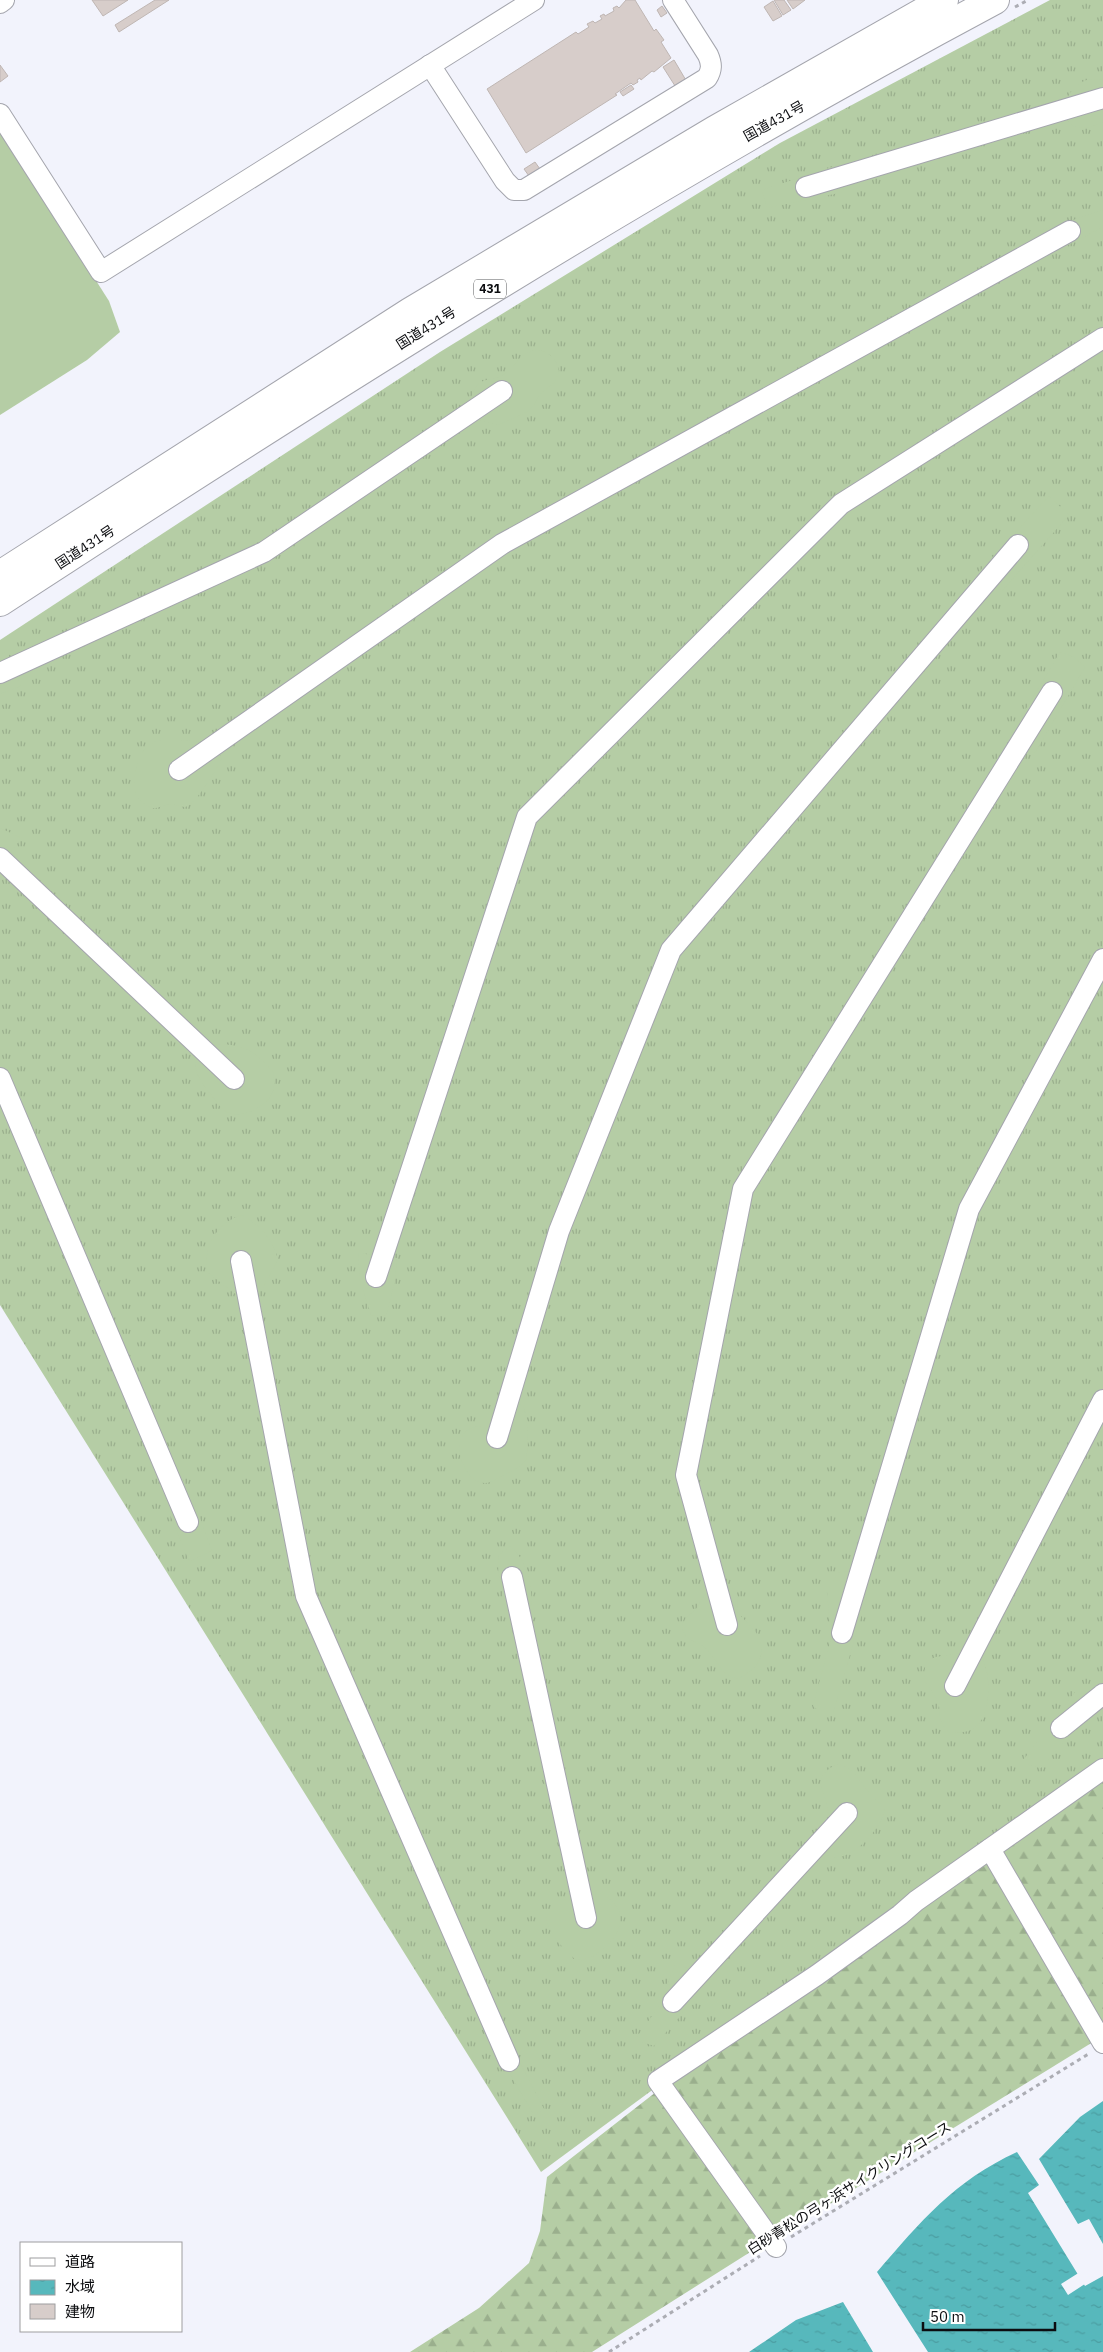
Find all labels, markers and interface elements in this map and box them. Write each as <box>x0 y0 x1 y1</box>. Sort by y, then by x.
street label: 国道431号 <box>740 97 808 145</box>
road number: 431 <box>474 280 506 298</box>
street label: 国道431号 <box>393 303 459 353</box>
street label: 国道431号 <box>52 521 118 573</box>
street label: 白砂青松の弓ヶ浜サイクリングコース <box>744 2118 954 2258</box>
legend <box>20 2242 182 2332</box>
text: 道路 <box>65 2252 95 2271</box>
text: 水域 <box>65 2277 95 2296</box>
scale bar <box>923 2300 1056 2332</box>
text: 建物 <box>65 2302 95 2321</box>
text: 50 m <box>930 2307 965 2326</box>

